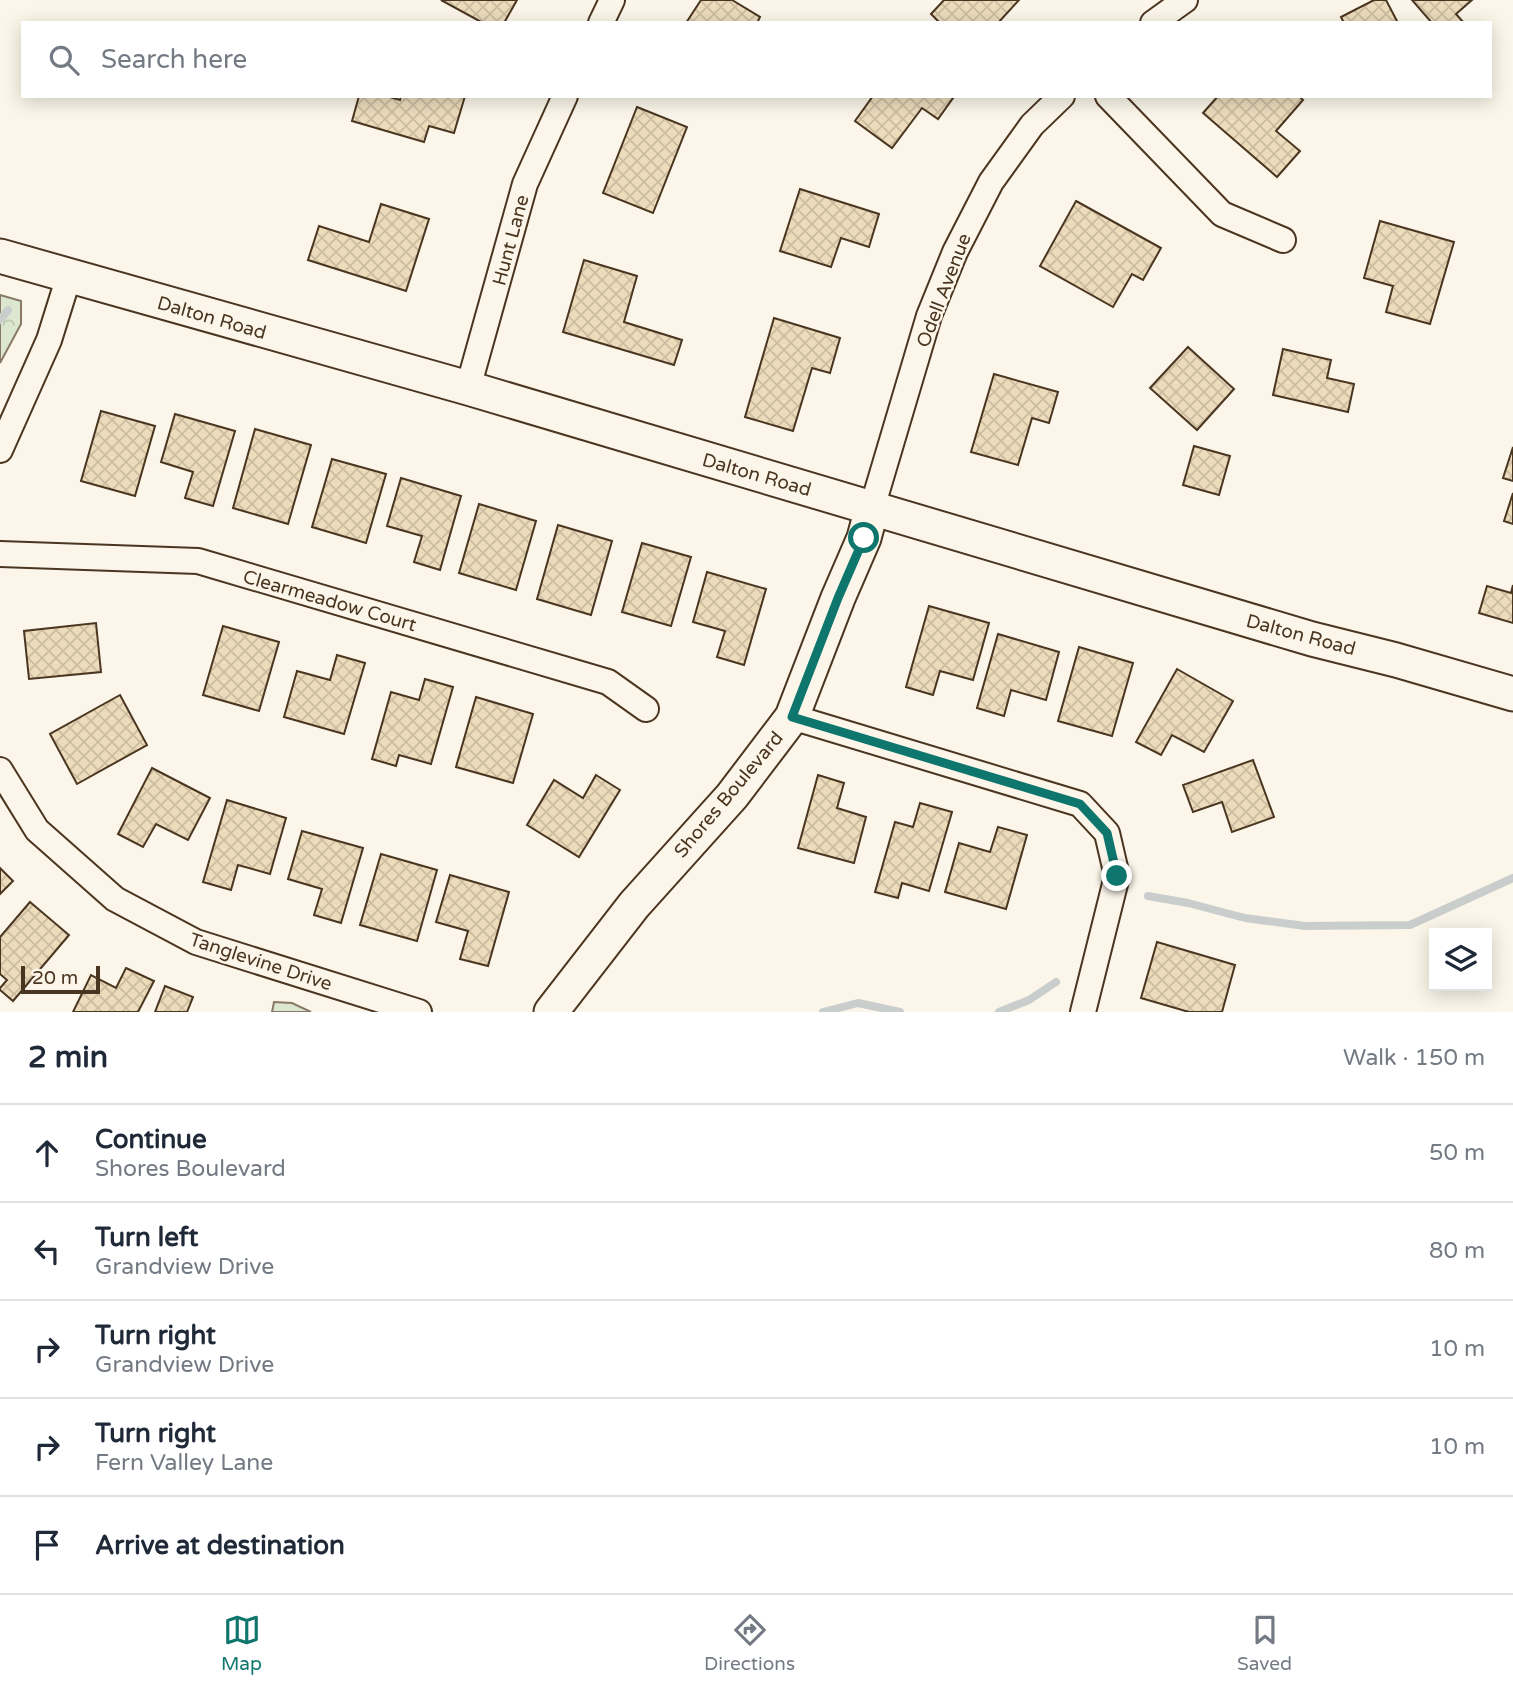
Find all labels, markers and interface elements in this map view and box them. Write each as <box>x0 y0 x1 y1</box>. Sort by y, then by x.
search box <box>21 21 1492 98</box>
icon: search <box>45 41 83 79</box>
text: Search here <box>101 44 247 75</box>
street label: Hunt Lane <box>488 192 534 288</box>
street label: Odell Avenue <box>912 230 976 350</box>
street label: Dalton Road <box>155 292 269 344</box>
street label: Dalton Road <box>700 449 814 501</box>
route start <box>848 522 879 553</box>
street label: Clearmeadow Court <box>240 566 419 636</box>
street label: Dalton Road <box>1244 610 1358 660</box>
street label: Shores Boulevard <box>670 727 788 862</box>
route end <box>1101 860 1132 891</box>
map controls <box>1429 928 1492 991</box>
button: layers <box>1429 928 1492 991</box>
street label: Tanglevine Drive <box>187 929 335 995</box>
scale bar <box>21 963 100 995</box>
text: 20 m <box>32 967 78 989</box>
text: 2 min <box>28 1039 108 1076</box>
text: Walk · 150 m <box>1343 1044 1485 1072</box>
text: Continue <box>95 1124 207 1155</box>
icon: ahead <box>28 1134 66 1172</box>
text: 50 m <box>1429 1139 1485 1167</box>
text: Shores Boulevard <box>95 1155 286 1183</box>
text: Turn left <box>95 1222 198 1253</box>
icon: left <box>28 1232 66 1270</box>
text: 80 m <box>1429 1237 1485 1265</box>
text: Grandview Drive <box>95 1253 274 1281</box>
text: Turn right <box>95 1320 216 1351</box>
icon: right <box>28 1330 66 1368</box>
text: 10 m <box>1429 1335 1485 1363</box>
text: Grandview Drive <box>95 1351 274 1379</box>
text: Turn right <box>95 1418 216 1449</box>
icon: right <box>28 1428 66 1466</box>
text: 10 m <box>1429 1433 1485 1461</box>
text: Fern Valley Lane <box>95 1449 273 1477</box>
icon: arrive <box>28 1526 66 1564</box>
text: Arrive at destination <box>95 1530 345 1561</box>
tab: Map <box>221 1611 262 1675</box>
tab: Directions <box>704 1611 795 1675</box>
tab: Saved <box>1237 1611 1292 1675</box>

